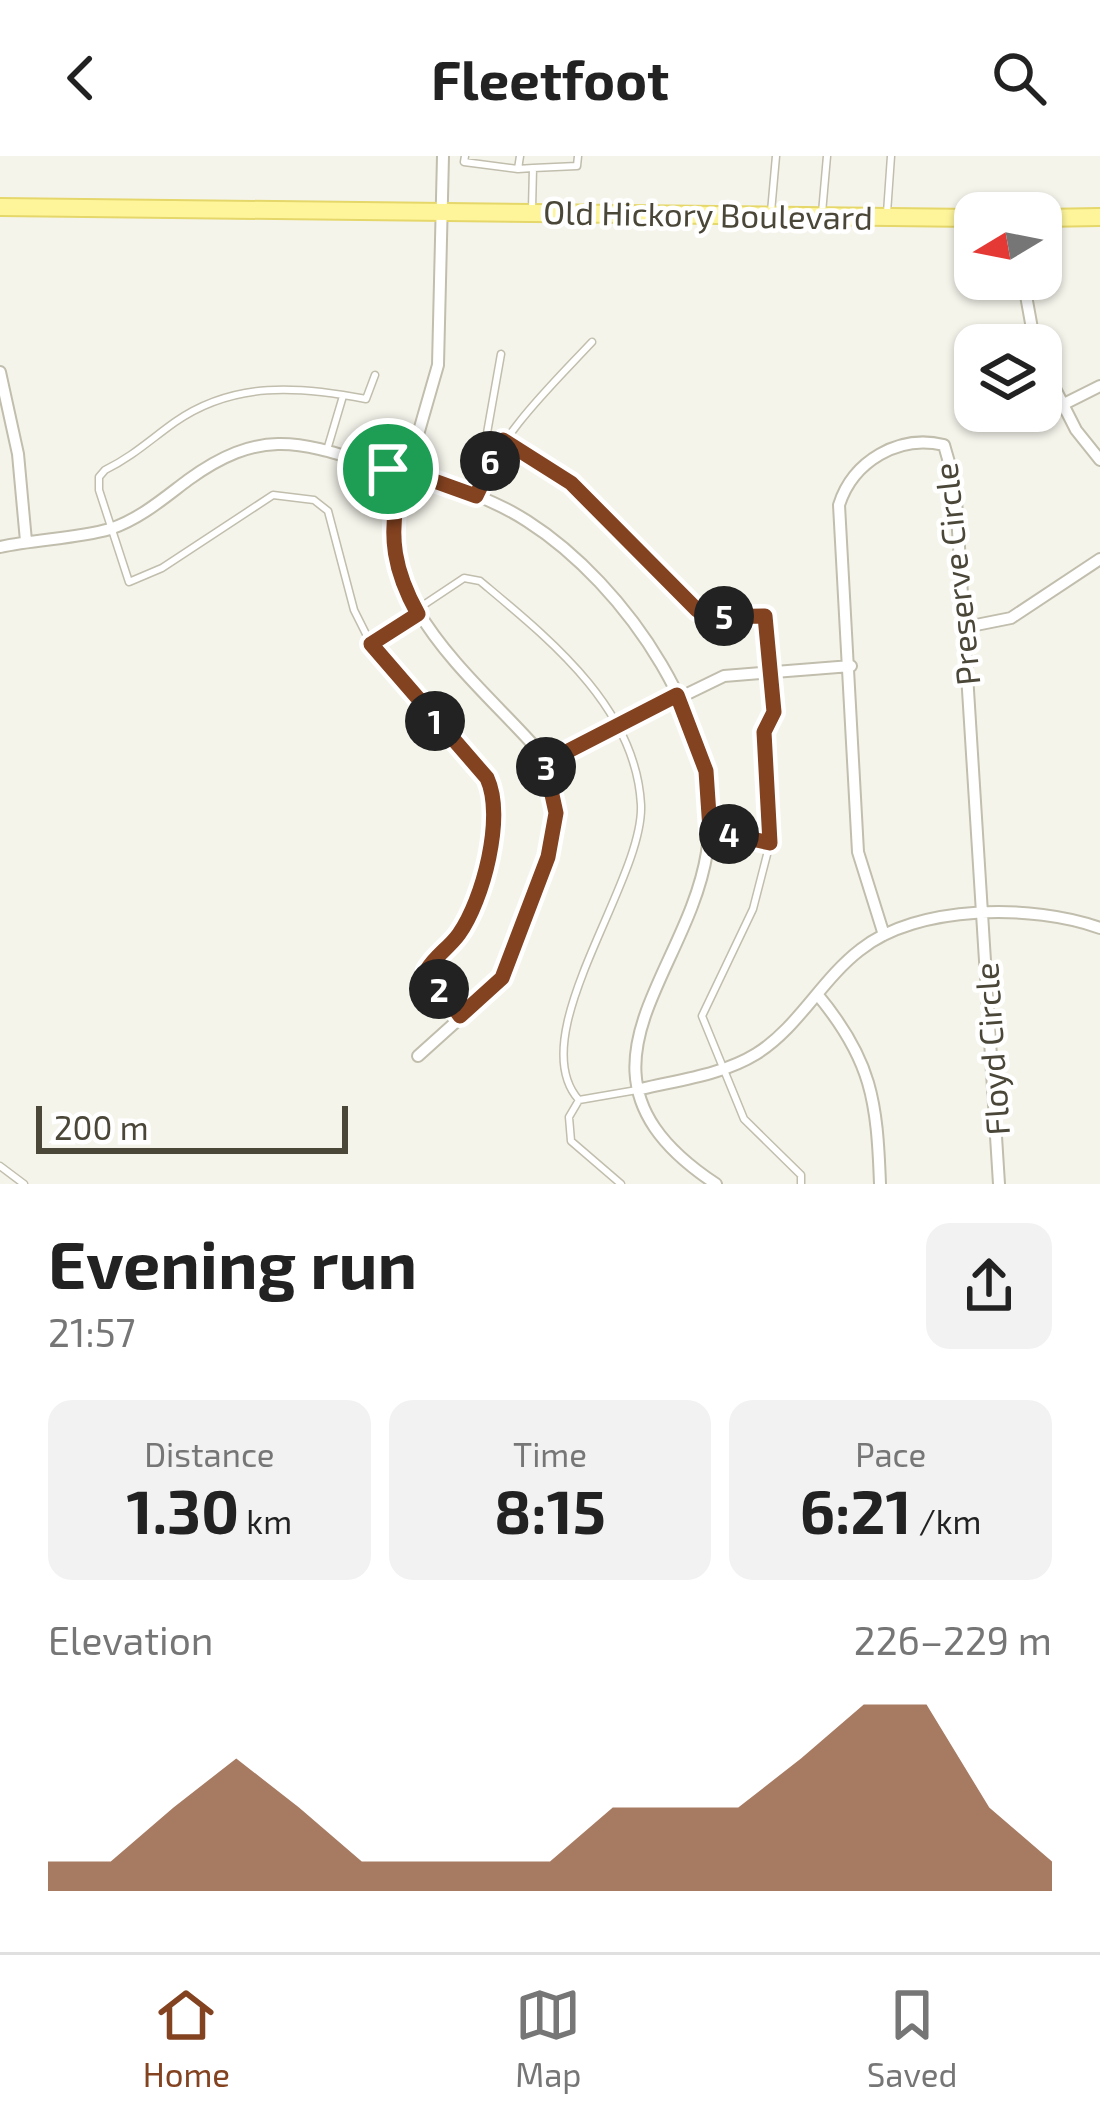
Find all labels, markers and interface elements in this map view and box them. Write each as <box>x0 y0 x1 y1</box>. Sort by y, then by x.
icon: back <box>48 45 114 111</box>
icon: search <box>986 45 1052 111</box>
text: Fleetfoot <box>431 46 669 111</box>
street label: Old Hickory Boulevard <box>543 191 873 237</box>
north arrow <box>954 192 1062 300</box>
map controls <box>954 192 1062 432</box>
button: layers <box>954 324 1062 432</box>
pin <box>337 418 439 520</box>
pin: 6 <box>460 431 520 491</box>
icon: arrive <box>355 436 421 502</box>
text: 6 <box>480 441 500 481</box>
street label: Preserve Circle <box>924 461 988 687</box>
pin: 5 <box>694 586 754 646</box>
text: 5 <box>715 596 733 636</box>
pin: 1 <box>405 691 465 751</box>
text: 1 <box>428 701 442 741</box>
pin: 3 <box>516 737 576 797</box>
text: 3 <box>537 747 555 787</box>
pin: 4 <box>699 804 759 864</box>
text: 4 <box>718 814 740 854</box>
pin: 2 <box>409 959 469 1019</box>
street label: Floyd Circle <box>965 961 1017 1137</box>
text: 2 <box>429 969 449 1009</box>
scale bar <box>36 1100 348 1153</box>
text: 200 m <box>54 1107 149 1147</box>
text: Evening run <box>48 1223 417 1302</box>
button: share <box>926 1223 1052 1349</box>
text: 21:57 <box>48 1308 136 1355</box>
text: Distance <box>144 1434 274 1474</box>
text: Time <box>513 1434 587 1474</box>
text: Pace <box>855 1434 926 1474</box>
text: 1.30 <box>127 1474 239 1546</box>
text: 8:15 <box>494 1474 606 1546</box>
text: 6:21 <box>800 1474 911 1546</box>
text: km <box>239 1501 292 1541</box>
text: /km <box>911 1501 982 1541</box>
text: Elevation <box>48 1616 213 1663</box>
text: 226–229 m <box>854 1616 1052 1663</box>
tab: Home <box>143 1982 230 2094</box>
tab: Map <box>515 1982 582 2094</box>
tab: Saved <box>867 1982 957 2094</box>

